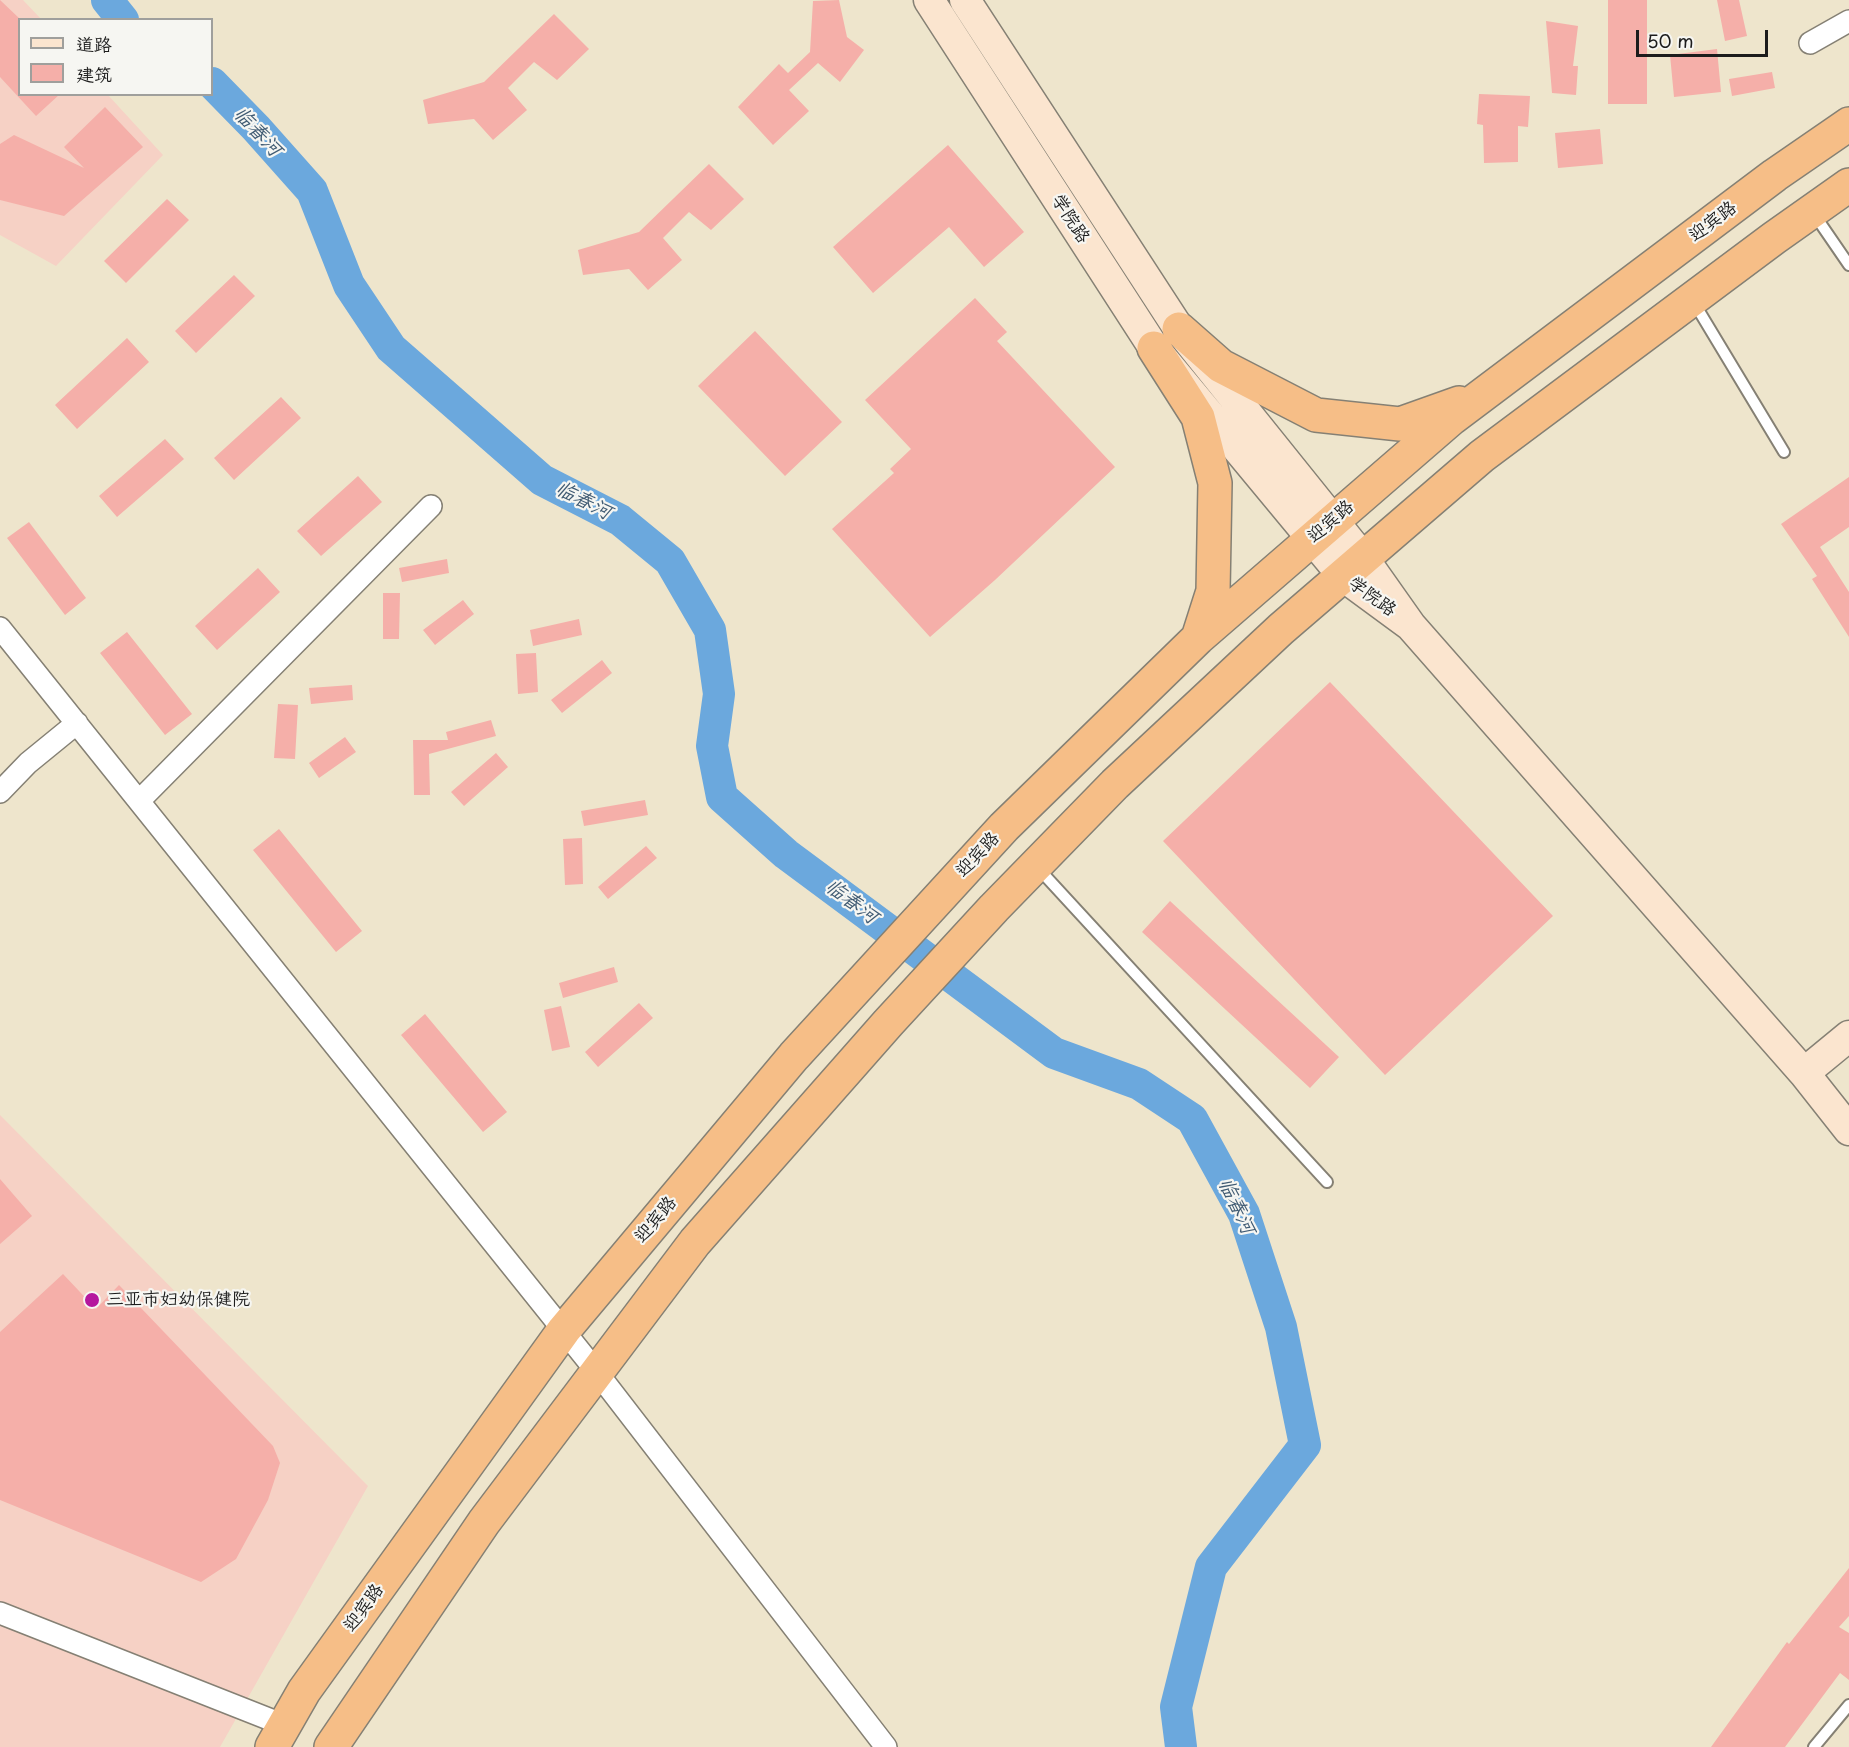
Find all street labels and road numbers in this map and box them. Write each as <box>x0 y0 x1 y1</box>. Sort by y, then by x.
street label: 学院路 <box>1046 190 1094 248</box>
street label: 迎宾路 <box>1685 197 1741 247</box>
street label: 迎宾路 <box>1304 496 1358 548</box>
street label: 学院路 <box>1344 572 1400 622</box>
street label: 迎宾路 <box>952 828 1004 882</box>
street label: 迎宾路 <box>630 1192 682 1248</box>
street label: 迎宾路 <box>339 1580 389 1636</box>

